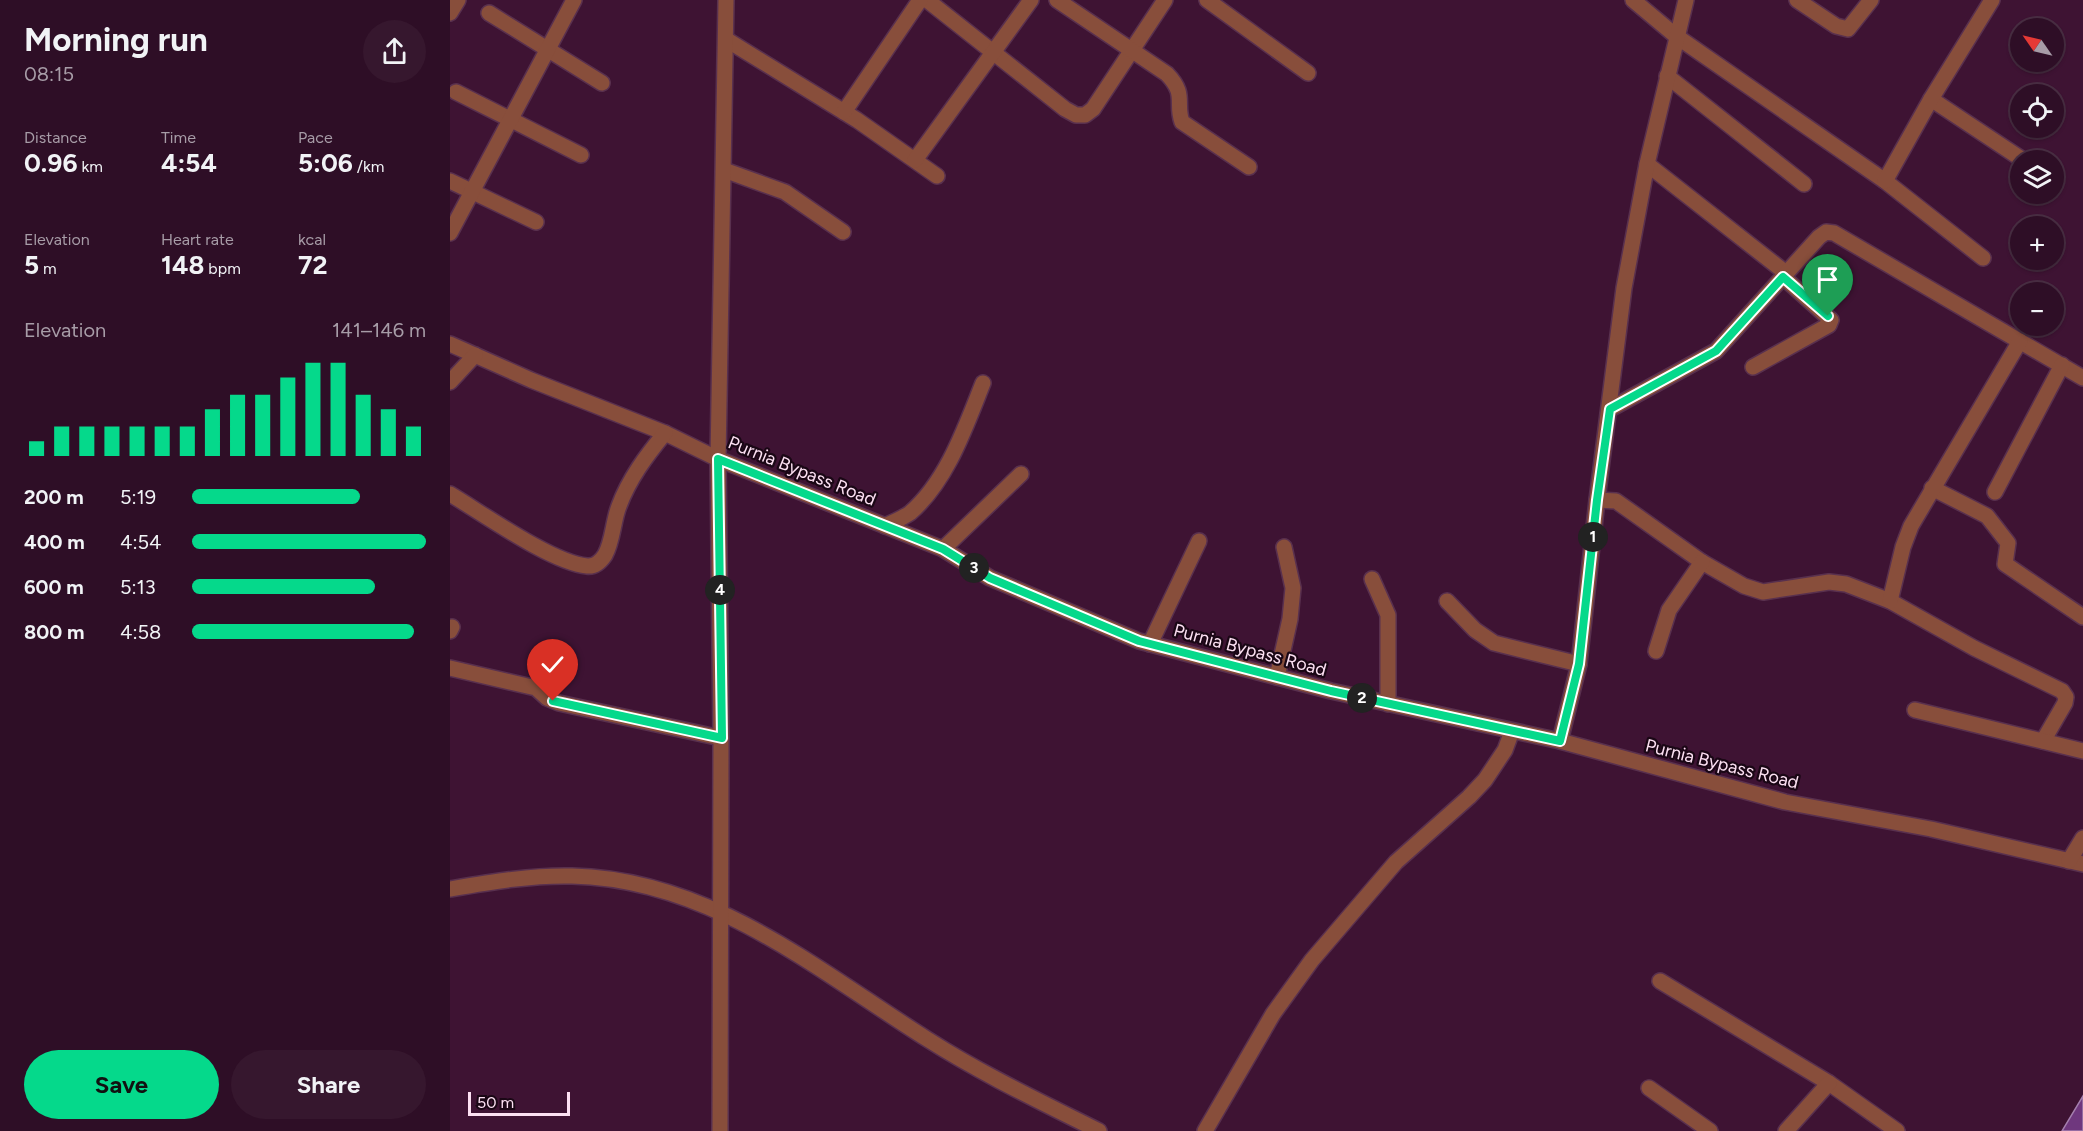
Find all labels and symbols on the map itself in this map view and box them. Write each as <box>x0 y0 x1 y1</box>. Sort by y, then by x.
north arrow <box>2010 18 2064 72</box>
pin <box>1802 254 1853 316</box>
street label: Purnia Bypass Road <box>725 431 879 511</box>
pin: 1 <box>1578 522 1608 552</box>
pin: 3 <box>959 553 989 583</box>
pin: 4 <box>705 575 735 605</box>
street label: Purnia Bypass Road <box>1171 619 1329 681</box>
pin <box>527 639 578 701</box>
pin: 2 <box>1347 683 1377 713</box>
street label: Purnia Bypass Road <box>1643 734 1801 794</box>
scale bar <box>468 1089 570 1116</box>

